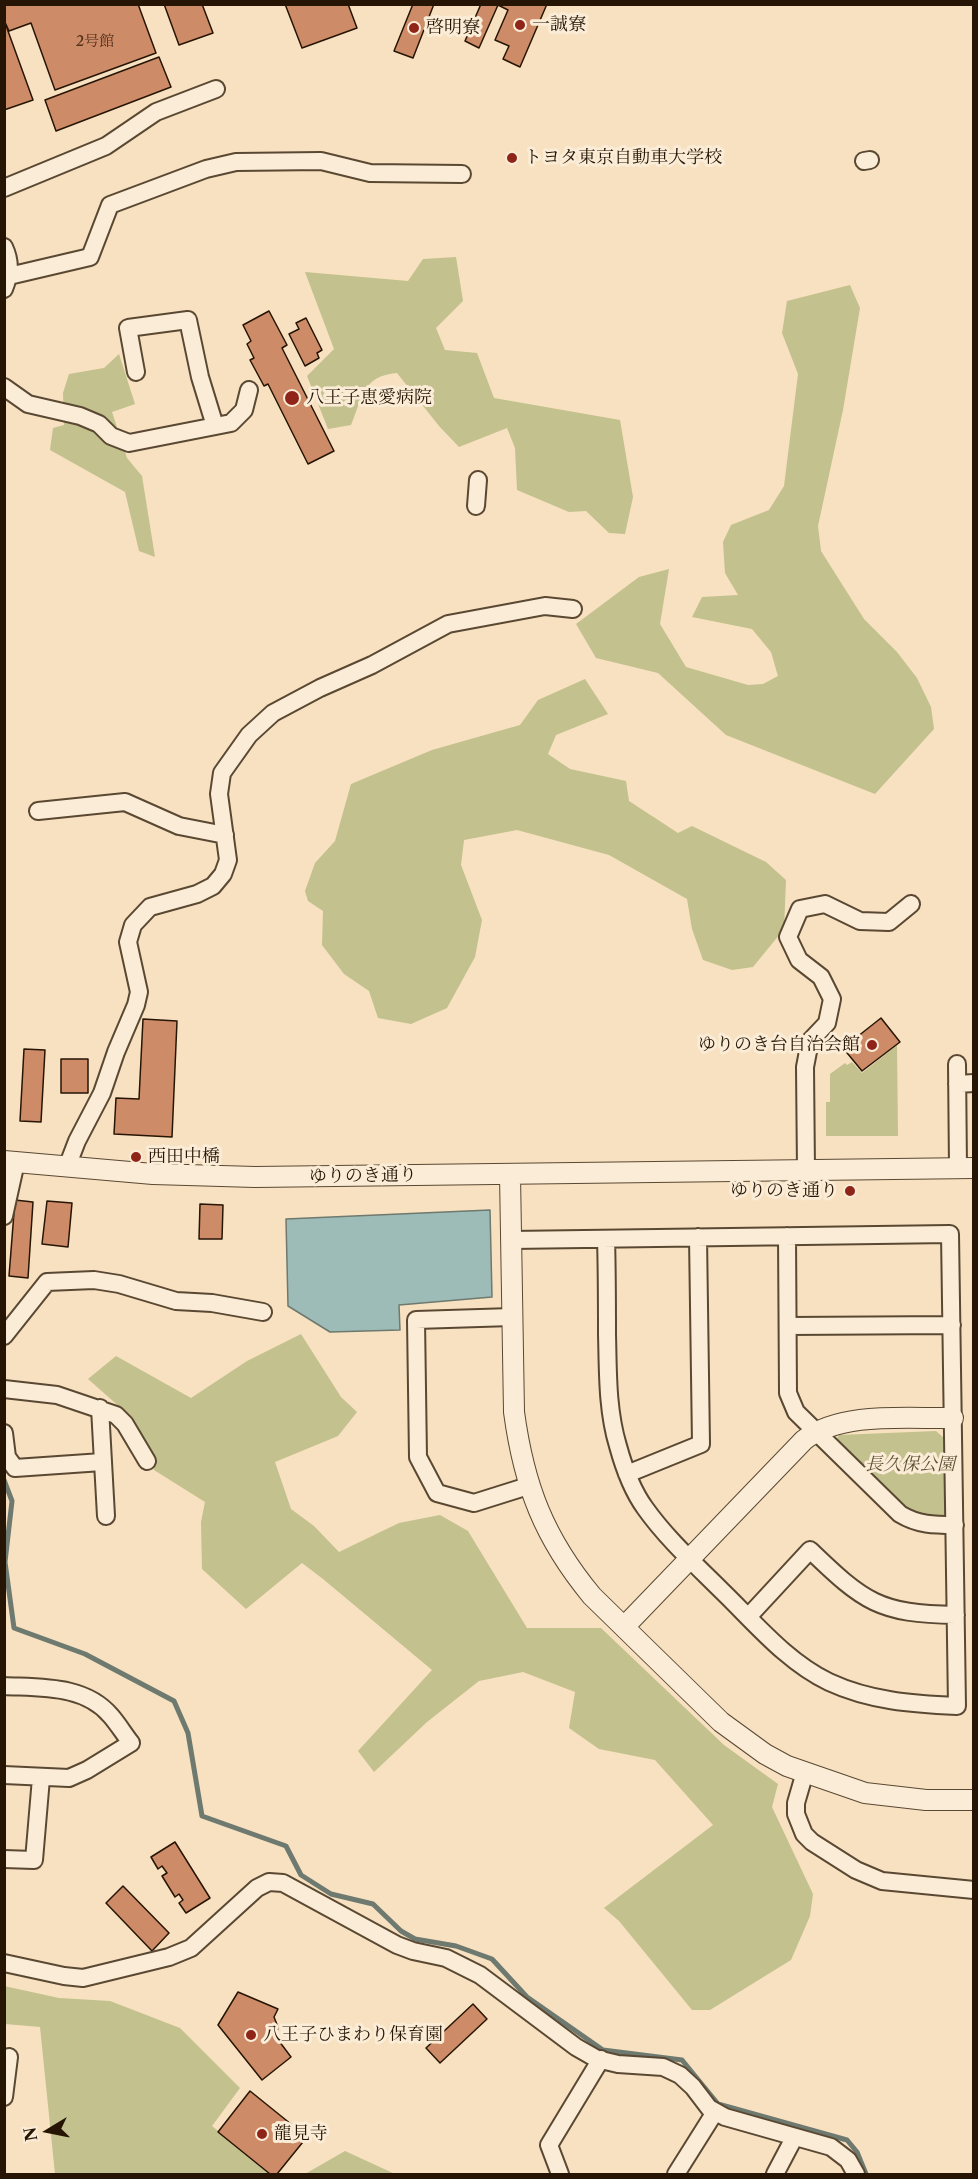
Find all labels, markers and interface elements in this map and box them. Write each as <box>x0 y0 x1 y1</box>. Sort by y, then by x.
place label: 一誠寮 <box>532 14 586 36</box>
place label: 啓明寮 <box>426 17 480 39</box>
marker: 一誠寮 <box>513 18 527 32</box>
marker: 啓明寮 <box>407 21 421 35</box>
house number: 2号館 <box>76 33 114 51</box>
place label: トヨタ東京自動車大学校 <box>524 147 722 169</box>
marker: トヨタ東京自動車大学校 <box>505 151 519 165</box>
place label: 八王子恵愛病院 <box>306 387 432 409</box>
marker: 八王子恵愛病院 <box>283 389 301 407</box>
place label: ゆりのき台自治会館 <box>698 1034 860 1056</box>
marker: ゆりのき台自治会館 <box>865 1038 879 1052</box>
place label: 西田中橋 <box>148 1146 220 1168</box>
marker: 西田中橋 <box>129 1150 143 1164</box>
street label: ゆりのき通り <box>309 1164 417 1188</box>
place label: ゆりのき通り <box>730 1180 838 1202</box>
marker: ゆりのき通り <box>843 1184 857 1198</box>
park label: 長久保公園 <box>865 1454 955 1476</box>
place label: 八王子ひまわり保育園 <box>263 2024 443 2046</box>
marker: 八王子ひまわり保育園 <box>244 2028 258 2042</box>
north arrow <box>18 2101 78 2161</box>
place label: 龍見寺 <box>274 2123 328 2145</box>
text: N <box>19 2126 41 2143</box>
marker: 龍見寺 <box>255 2127 269 2141</box>

